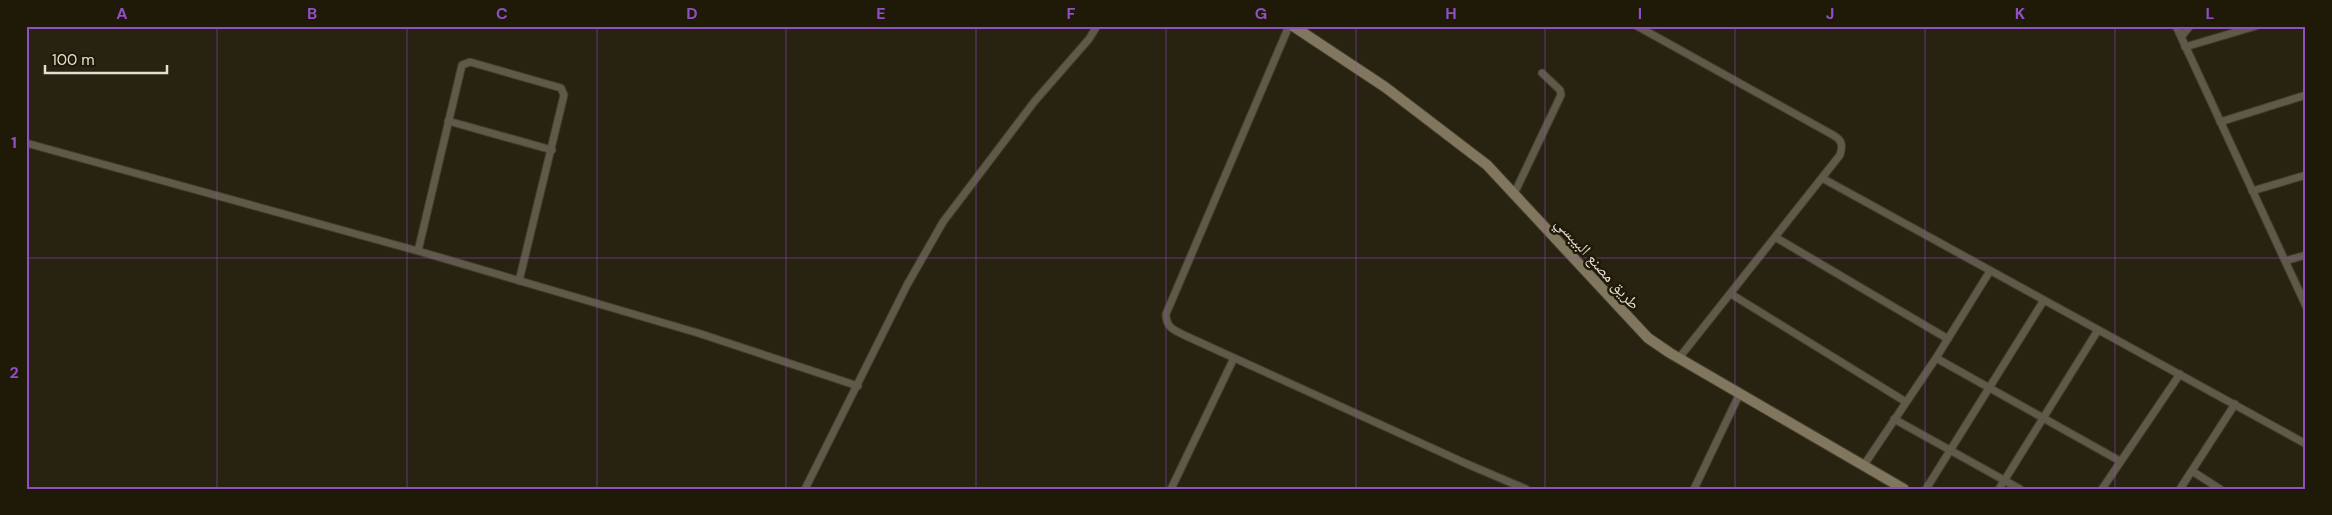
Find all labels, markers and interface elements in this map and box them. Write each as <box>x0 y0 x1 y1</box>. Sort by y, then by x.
text: A <box>116 3 128 24</box>
text: B <box>307 3 317 24</box>
text: C <box>496 3 508 24</box>
text: D <box>686 3 698 24</box>
text: E <box>876 3 886 24</box>
text: F <box>1067 3 1076 24</box>
text: G <box>1255 3 1267 24</box>
text: H <box>1445 3 1457 24</box>
text: I <box>1638 3 1642 24</box>
text: J <box>1826 3 1834 24</box>
text: K <box>2015 3 2026 24</box>
text: L <box>2206 3 2215 24</box>
scale bar <box>45 42 168 74</box>
text: 100 m <box>52 50 95 70</box>
text: 1 <box>11 132 17 153</box>
street label: طريق مصنع البيبسي <box>1549 213 1645 315</box>
text: 2 <box>9 362 19 383</box>

